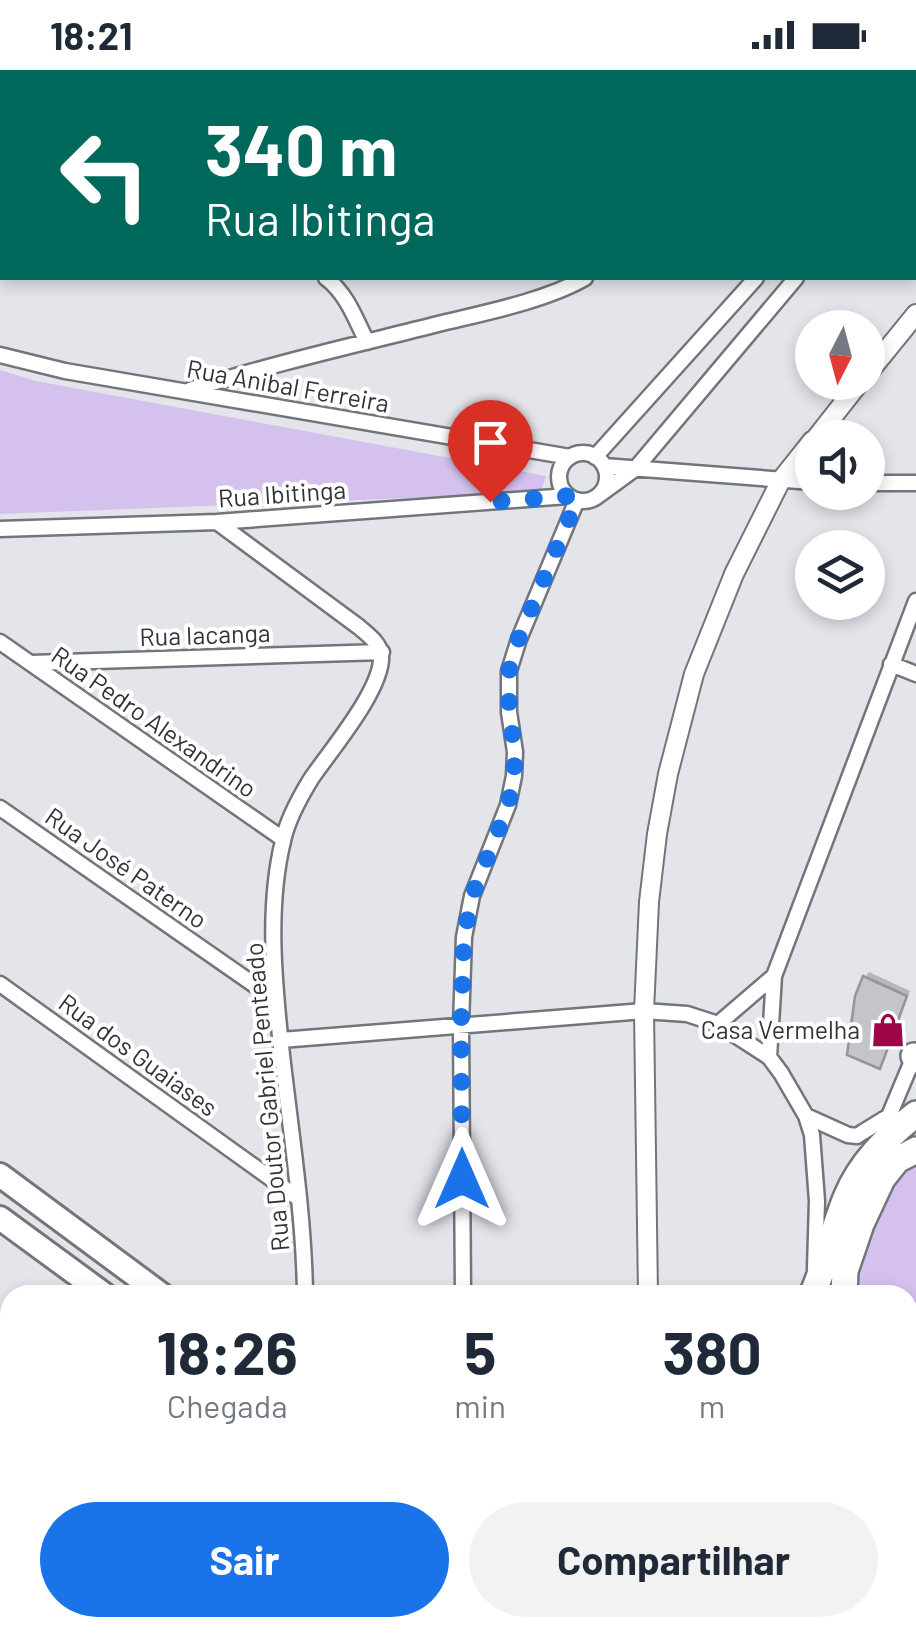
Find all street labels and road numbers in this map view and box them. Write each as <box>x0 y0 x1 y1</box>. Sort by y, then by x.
street label: Rua Anibal Ferreira <box>185 352 392 418</box>
street label: Rua Ibitinga <box>217 474 347 512</box>
street label: Rua Iacanga <box>139 617 271 651</box>
street label: Rua Pedro Alexandrino <box>46 639 263 803</box>
street label: Rua José Paterno <box>40 800 213 934</box>
street label: Rua Doutor Gabriel Penteado <box>238 942 294 1253</box>
street label: Rua dos Guaiases <box>53 987 224 1122</box>

